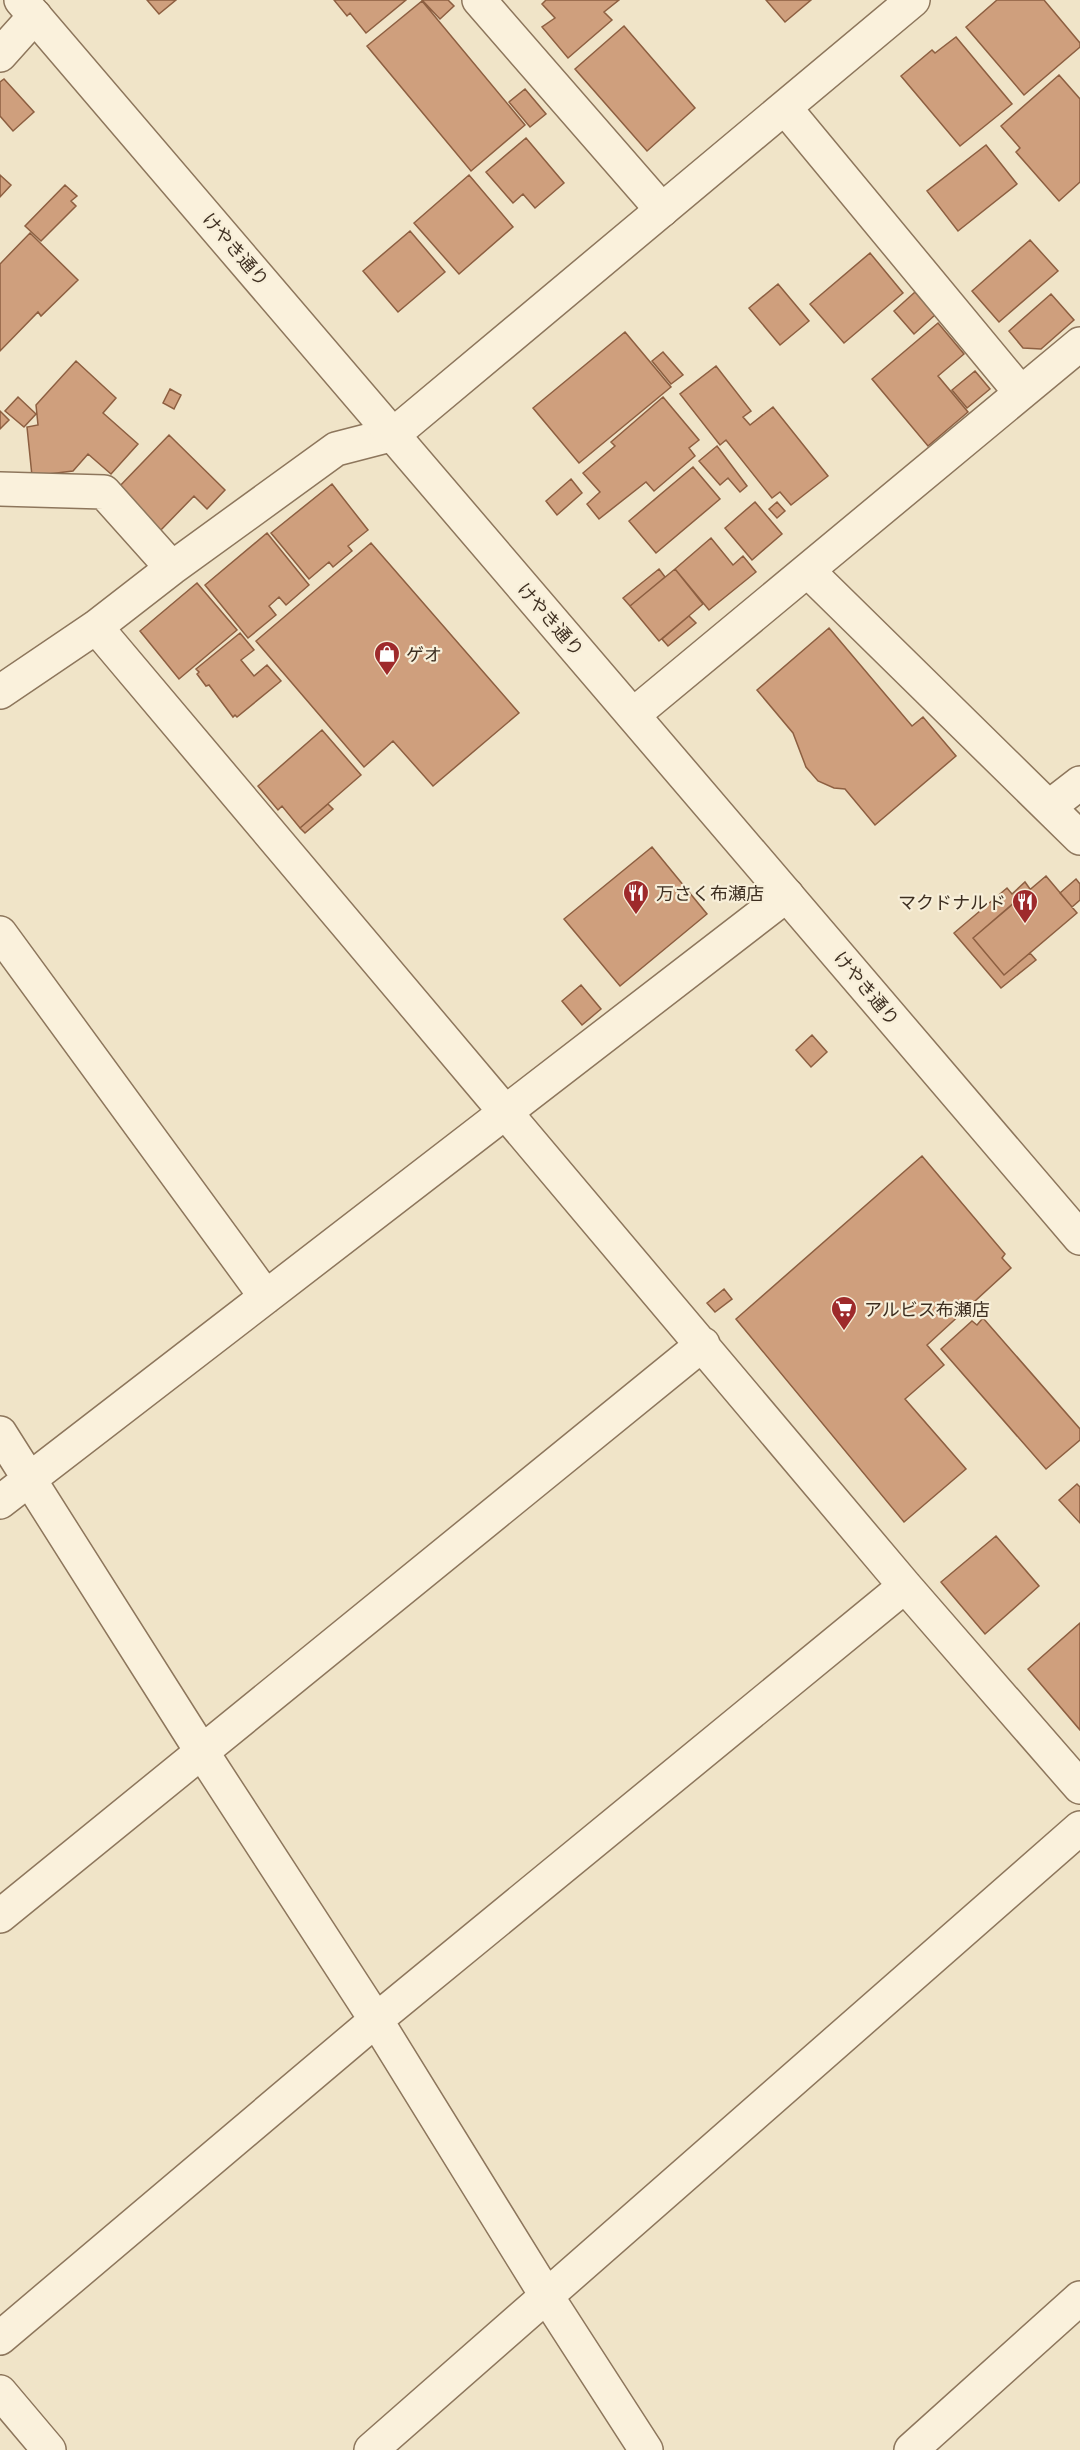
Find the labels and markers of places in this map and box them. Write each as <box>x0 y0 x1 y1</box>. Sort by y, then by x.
shop icon: ゲオ <box>372 639 402 677</box>
place label: ゲオ <box>406 642 442 666</box>
restaurant icon: 万さく布瀬店 <box>621 878 651 916</box>
place label: 万さく布瀬店 <box>656 881 764 905</box>
restaurant icon: マクドナルド <box>1010 887 1040 925</box>
place label: マクドナルド <box>898 890 1006 914</box>
supermarket icon: アルビス布瀬店 <box>829 1294 859 1332</box>
place label: アルビス布瀬店 <box>864 1297 990 1321</box>

